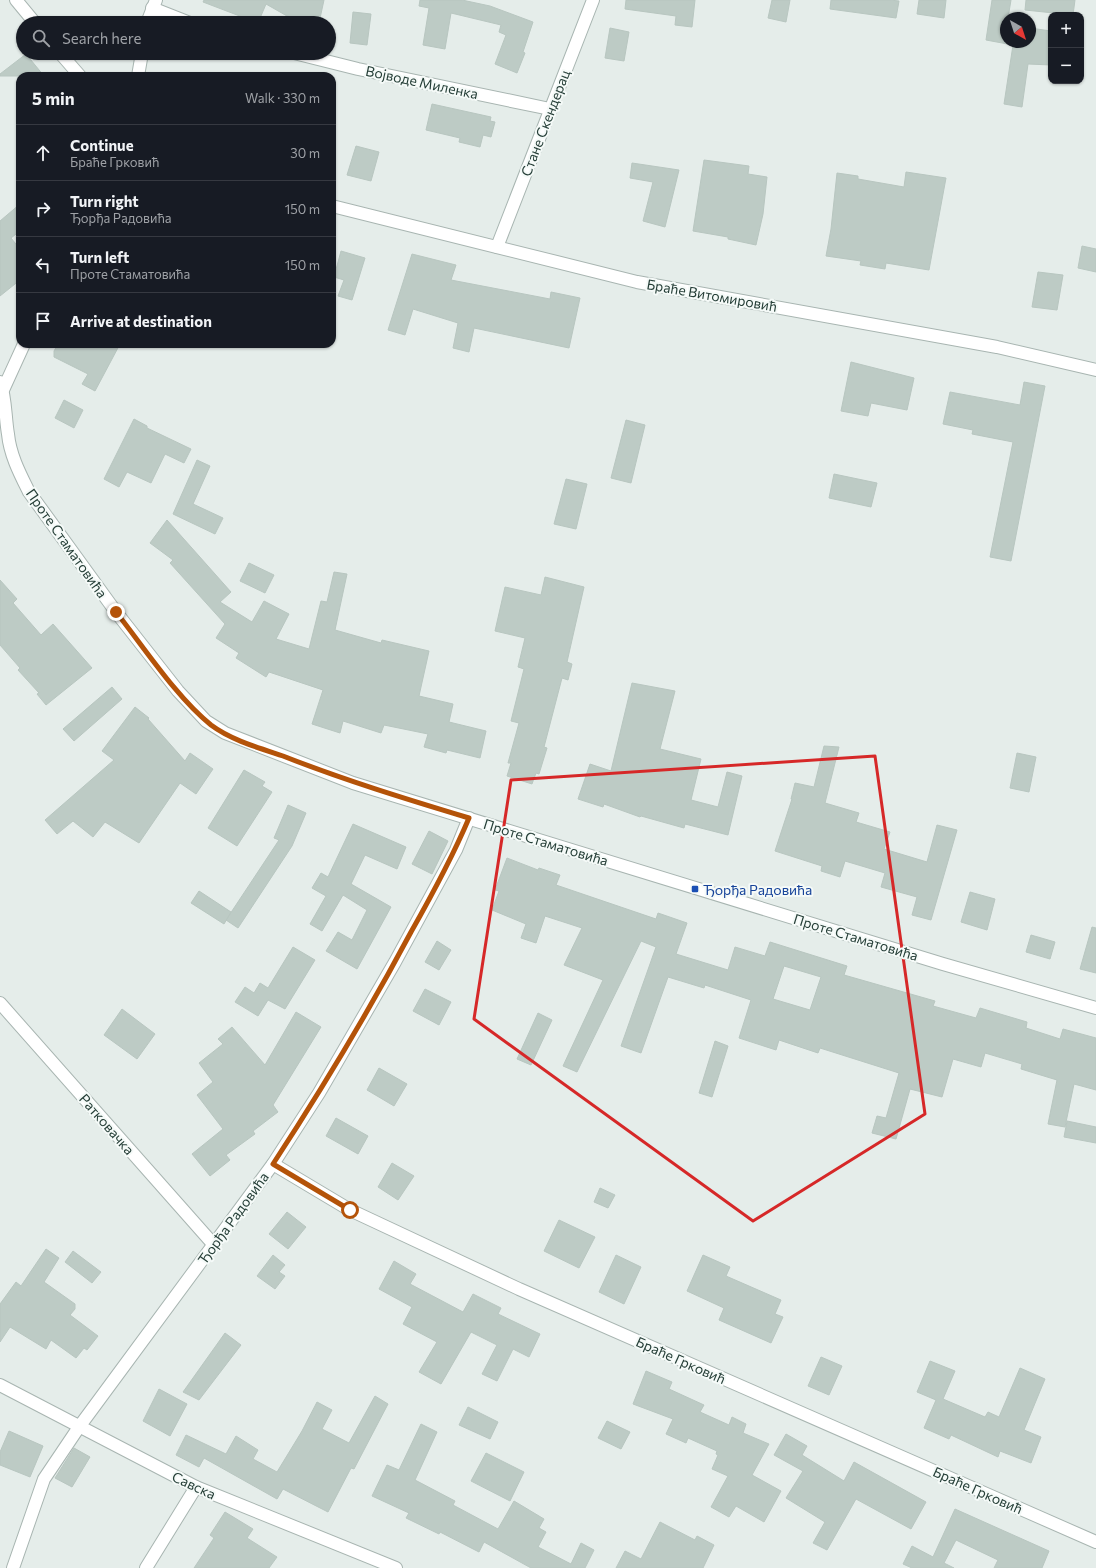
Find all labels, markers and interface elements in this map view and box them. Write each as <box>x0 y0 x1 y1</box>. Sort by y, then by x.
north arrow <box>1000 12 1036 48</box>
map controls <box>1048 12 1084 84</box>
button: + <box>1048 12 1084 48</box>
search box <box>16 16 336 60</box>
icon: search <box>30 27 52 49</box>
text: Search here <box>62 29 141 47</box>
button: − <box>1048 48 1084 84</box>
street label: Војводе Миленка <box>364 62 480 102</box>
street label: Стане Скендерац <box>517 67 573 179</box>
text: 5 min <box>32 88 75 109</box>
text: Walk · 330 m <box>245 90 320 106</box>
text: Continue <box>70 136 134 154</box>
icon: ahead <box>32 142 54 164</box>
text: 30 m <box>290 145 320 161</box>
text: Браће Грковић <box>70 154 159 170</box>
text: Turn right <box>70 192 139 210</box>
icon: right <box>32 198 54 220</box>
text: 150 m <box>285 201 320 217</box>
text: Ђорђа Радовића <box>70 210 172 226</box>
text: Turn left <box>70 248 129 266</box>
icon: left <box>32 254 54 276</box>
text: 150 m <box>285 257 320 273</box>
text: Проте Стаматовића <box>70 266 190 282</box>
street label: Браће Витомировић <box>645 275 779 315</box>
icon: arrive <box>32 310 54 332</box>
text: Arrive at destination <box>70 312 212 330</box>
street label: Проте Стаматовића <box>23 485 111 601</box>
route end <box>107 603 125 621</box>
street label: Проте Стаматовића <box>482 815 610 869</box>
place label: Ђорђа Радовића <box>703 881 812 898</box>
marker: Ђорђа Радовића <box>690 884 700 894</box>
street label: Проте Стаматовића <box>792 910 920 964</box>
street label: Ратковачка <box>76 1090 138 1158</box>
street label: Ђорђа Радовића <box>194 1169 272 1267</box>
route start <box>341 1201 359 1219</box>
street label: Браће Грковић <box>634 1333 728 1387</box>
street label: Браће Грковић <box>931 1463 1025 1517</box>
street label: Савска <box>170 1468 218 1502</box>

